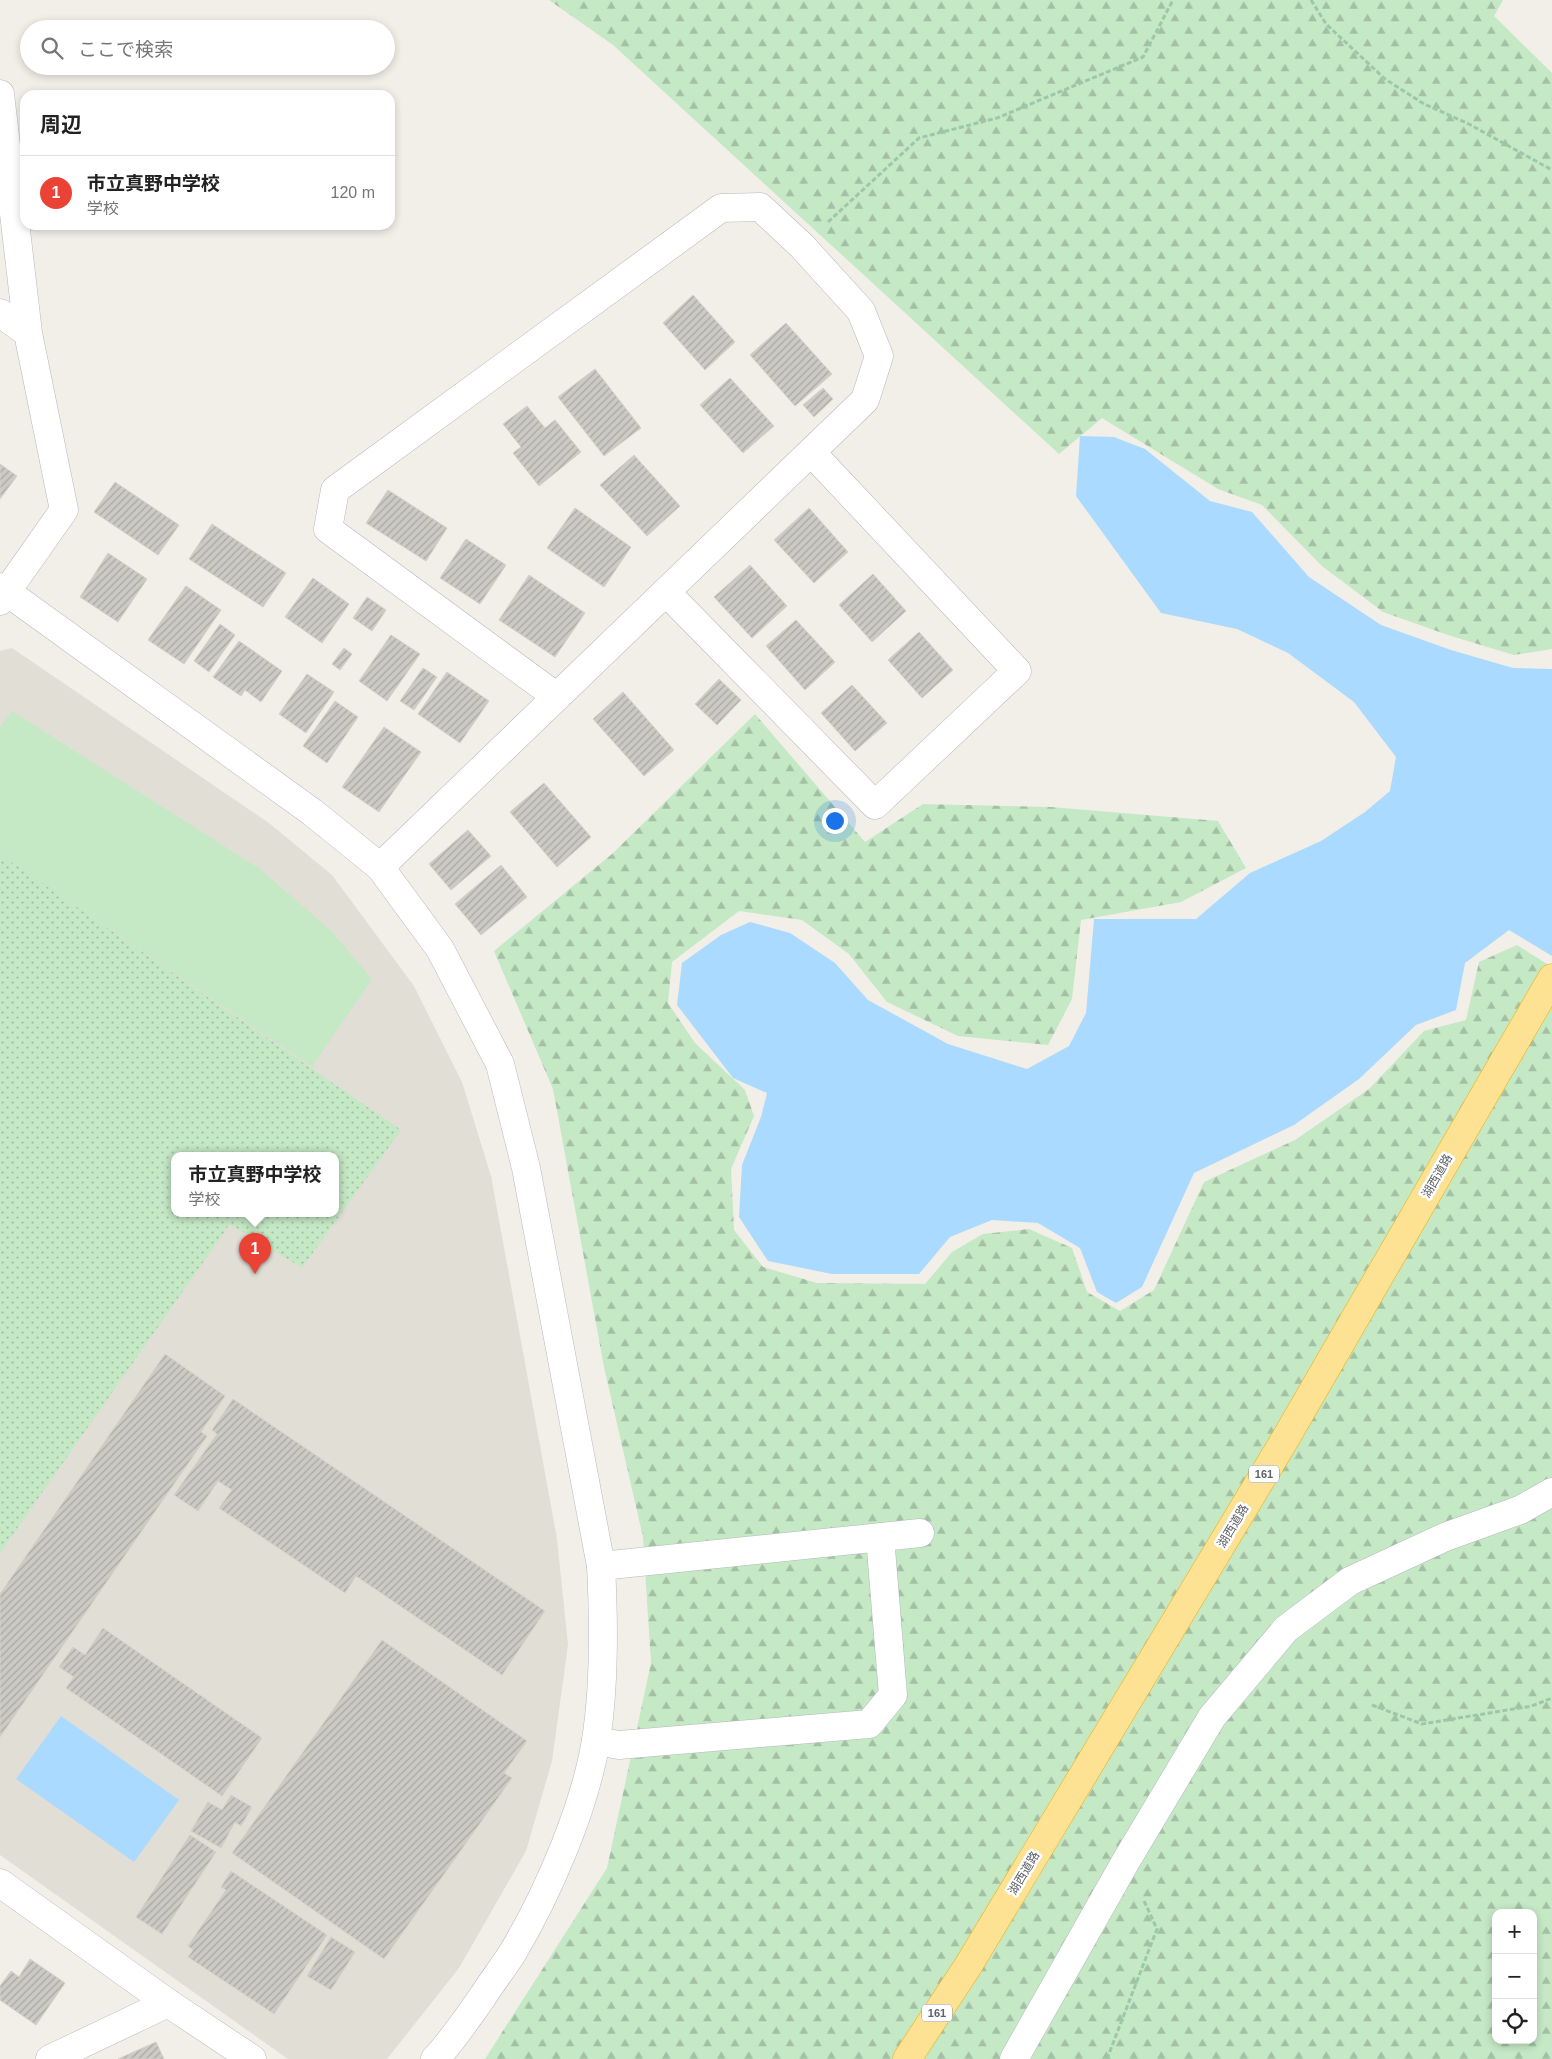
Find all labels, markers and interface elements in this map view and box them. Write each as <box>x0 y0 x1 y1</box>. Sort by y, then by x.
search box <box>20 20 395 75</box>
icon: search <box>38 34 66 62</box>
text: ここで検索 <box>78 39 173 60</box>
text: 周辺 <box>40 113 82 136</box>
text: 市立真野中学校 <box>87 173 220 194</box>
text: 1 <box>52 184 60 201</box>
text: 120 m <box>331 184 375 201</box>
text: 学校 <box>87 200 119 217</box>
your location <box>822 808 848 834</box>
popup <box>171 1152 339 1217</box>
street label: 湖西道路 <box>1419 1152 1455 1200</box>
text: 市立真野中学校 <box>188 1164 322 1185</box>
text: 学校 <box>188 1191 221 1208</box>
pin: 1 <box>239 1233 271 1274</box>
road number: 161 <box>1249 1466 1279 1482</box>
street label: 湖西道路 <box>1215 1502 1251 1550</box>
street label: 湖西道路 <box>1006 1849 1042 1897</box>
map controls <box>1492 1909 1537 2044</box>
button: + <box>1492 1909 1537 1954</box>
button: − <box>1492 1954 1537 1999</box>
button: locate <box>1492 1999 1537 2044</box>
road number: 161 <box>922 2005 952 2022</box>

